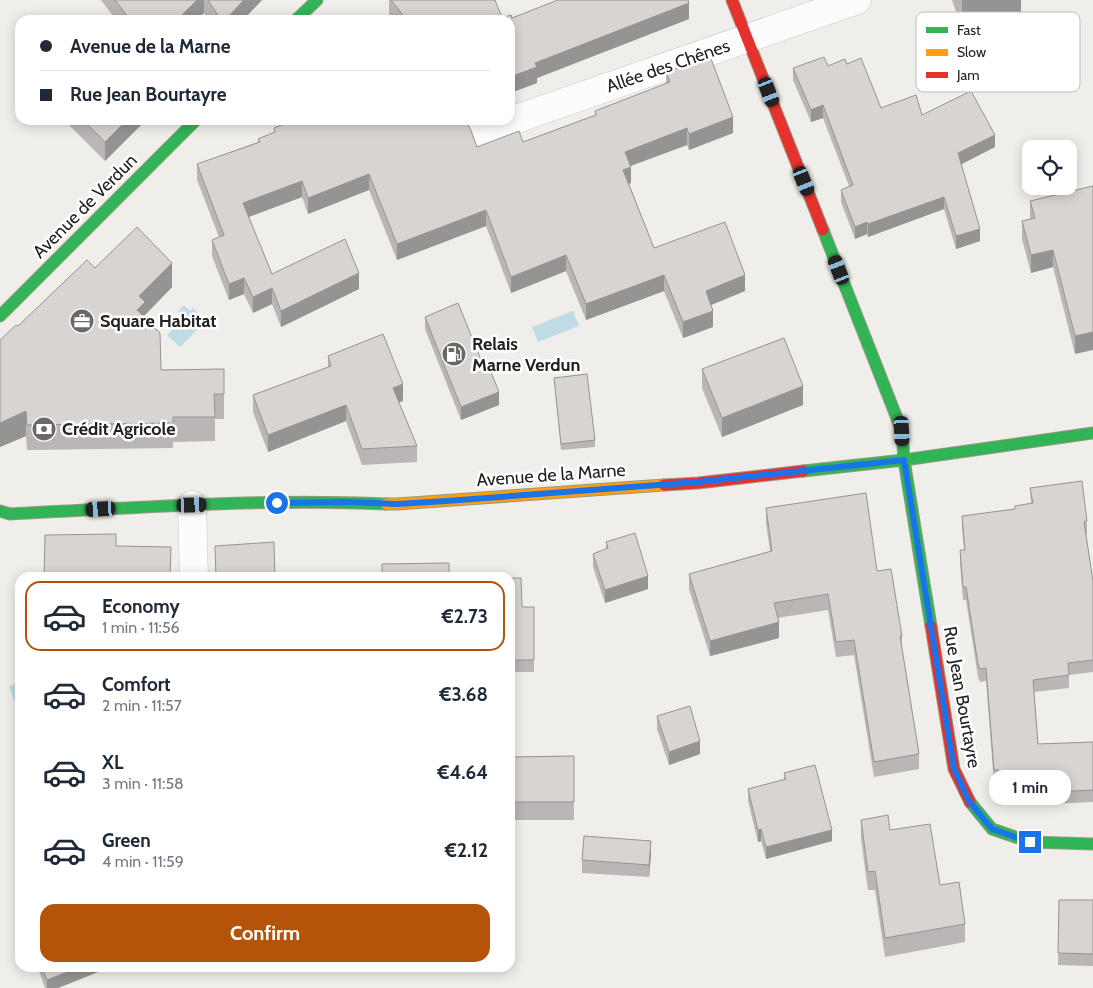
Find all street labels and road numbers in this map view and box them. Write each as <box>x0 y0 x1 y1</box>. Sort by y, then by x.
street label: Allée des Chênes <box>603 35 733 97</box>
street label: Avenue de Verdun <box>28 149 142 263</box>
street label: Avenue de la Marne <box>476 459 626 491</box>
street label: Rue Jean Bourtayre <box>939 624 985 770</box>

